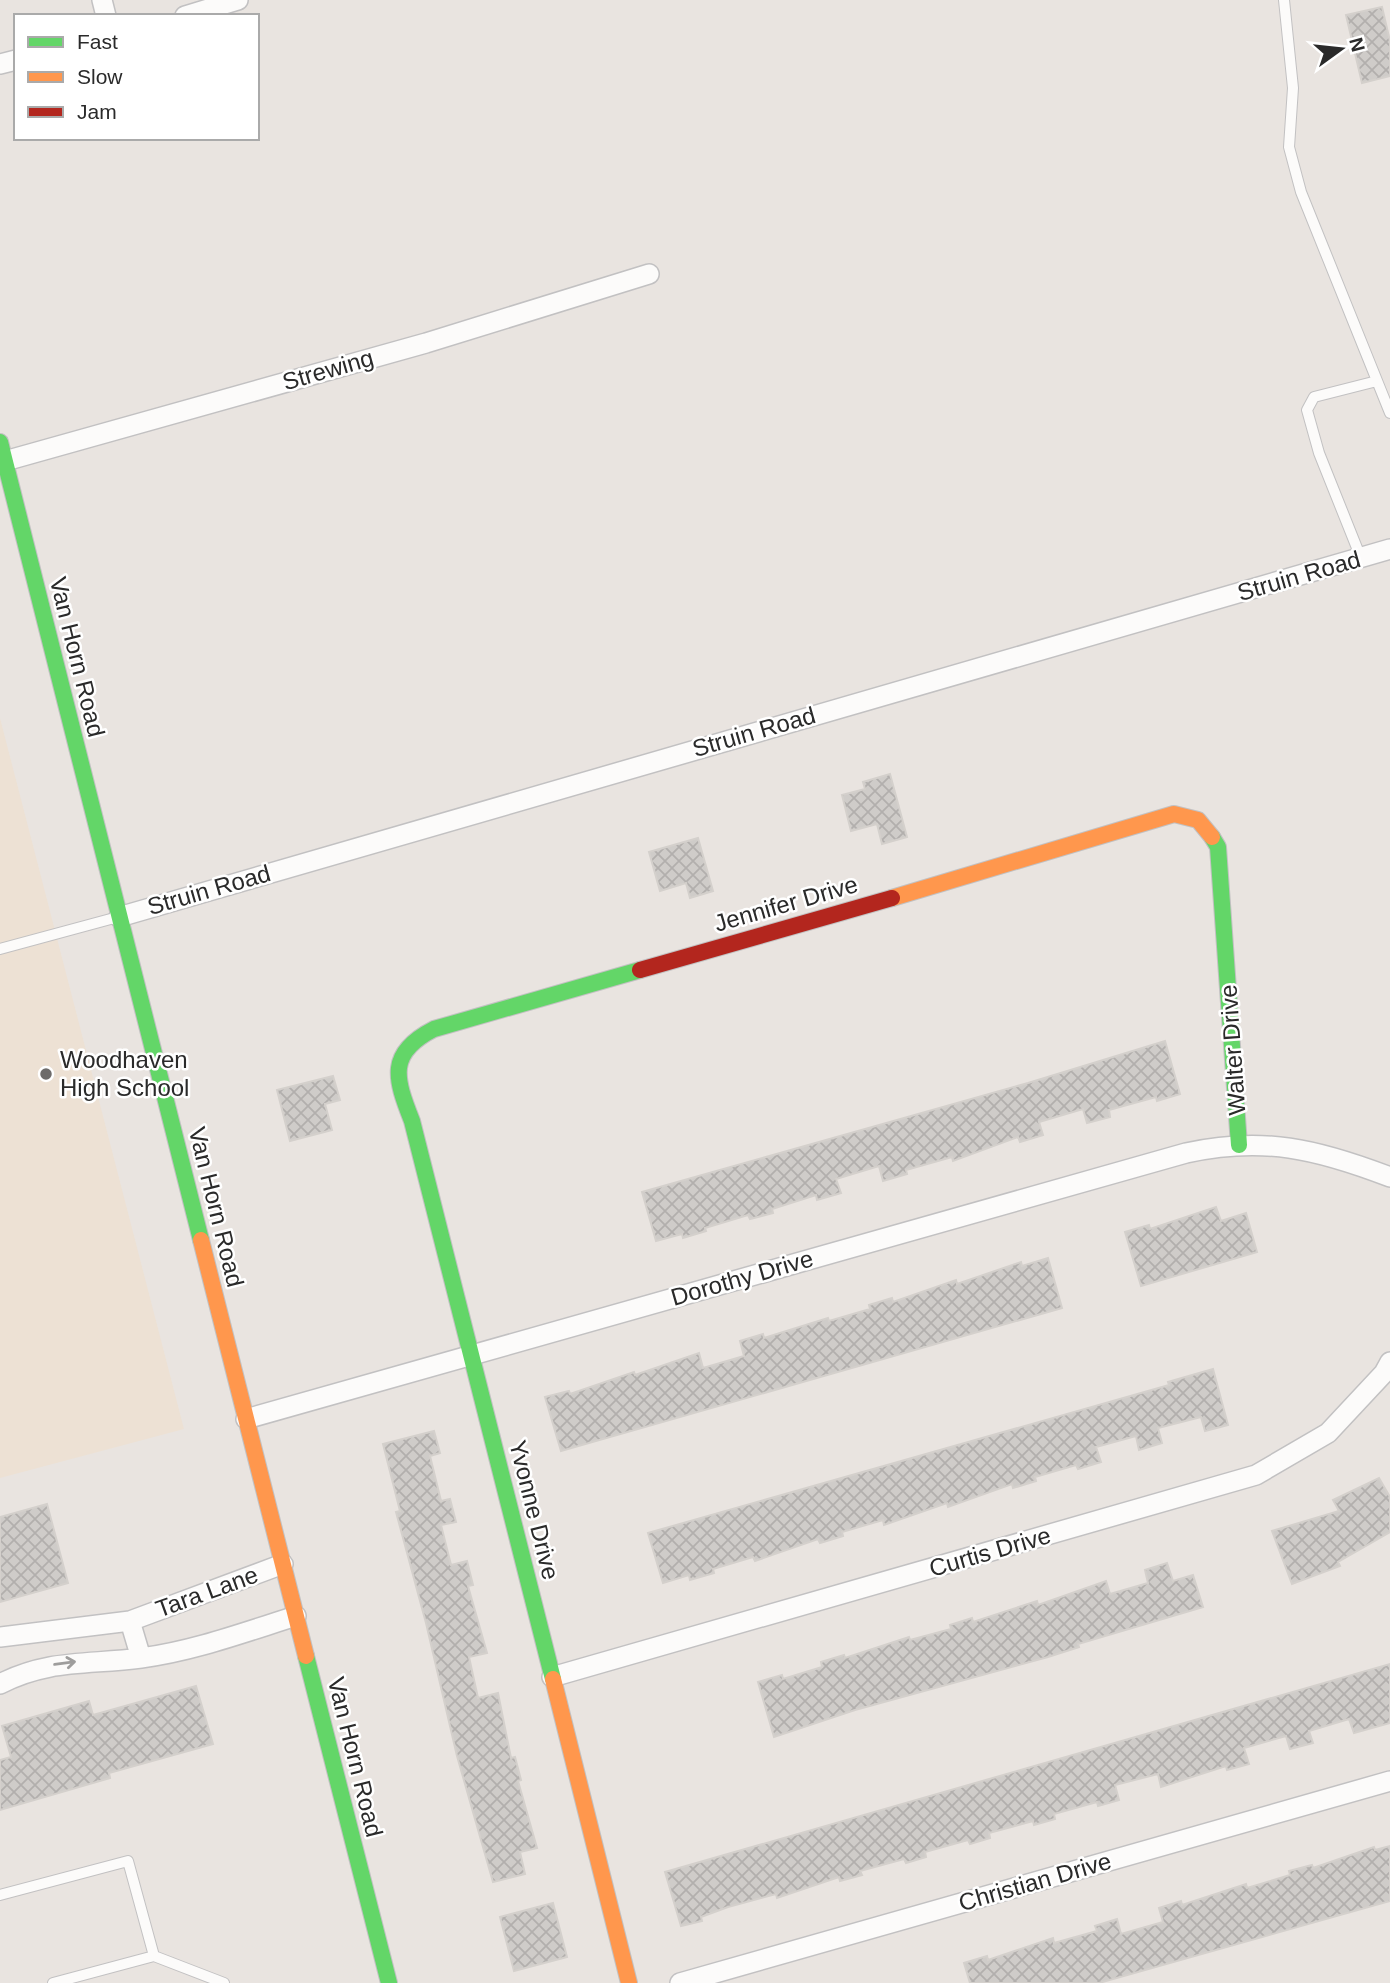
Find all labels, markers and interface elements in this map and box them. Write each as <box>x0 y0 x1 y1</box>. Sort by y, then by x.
legend <box>14 14 259 140</box>
north arrow <box>1306 14 1376 84</box>
text: Fast <box>77 30 118 53</box>
text: N <box>1345 35 1369 54</box>
text: Slow <box>77 65 123 88</box>
text: Jam <box>77 100 117 123</box>
street label: Strewing <box>279 344 376 395</box>
street label: Struin Road <box>1234 545 1364 606</box>
street label: Van Horn Road <box>45 574 110 740</box>
street label: Struin Road <box>689 701 819 762</box>
street label: Struin Road <box>144 859 274 920</box>
street label: Jennifer Drive <box>711 870 861 937</box>
street label: Walter Drive <box>1214 984 1251 1116</box>
place label: Woodhaven High School <box>60 1046 189 1101</box>
marker: Woodhaven High School <box>38 1066 54 1082</box>
street label: Van Horn Road <box>184 1124 249 1290</box>
street label: Dorothy Drive <box>668 1244 816 1311</box>
street label: Yvonne Drive <box>504 1437 565 1582</box>
street label: Curtis Drive <box>926 1521 1054 1582</box>
street label: Tara Lane <box>152 1561 262 1622</box>
one-way arrow <box>53 1657 75 1670</box>
street label: Van Horn Road <box>323 1674 388 1840</box>
street label: Christian Drive <box>956 1847 1114 1916</box>

